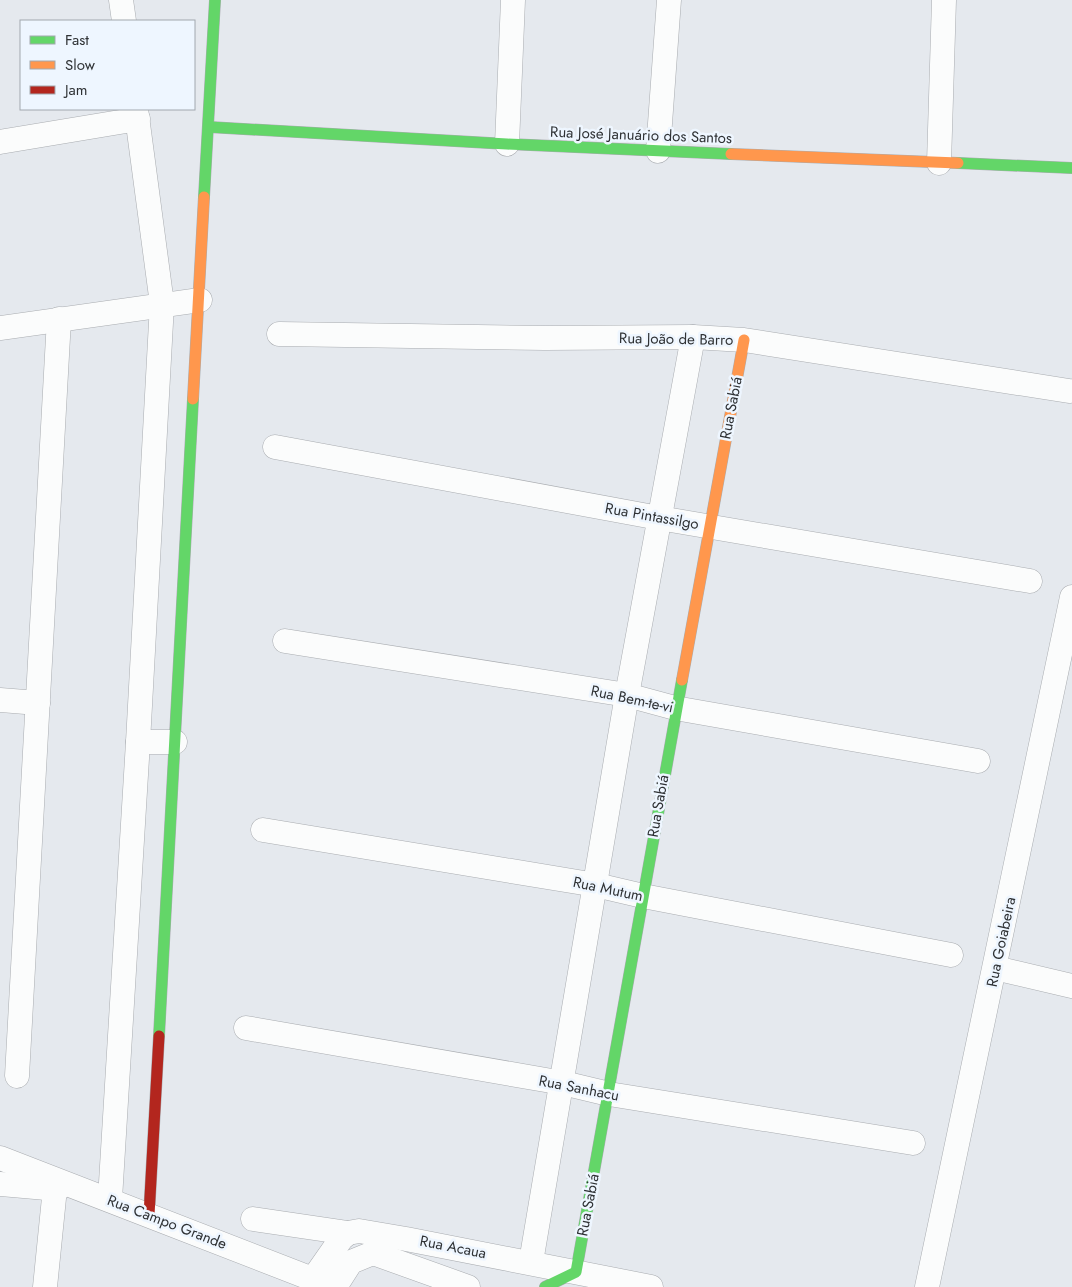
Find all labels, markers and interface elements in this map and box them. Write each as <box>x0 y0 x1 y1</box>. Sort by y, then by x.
legend <box>20 20 195 110</box>
text: Fast <box>65 29 89 51</box>
text: Slow <box>65 54 96 76</box>
text: Jam <box>63 79 88 101</box>
street label: Rua José Januário dos Santos <box>550 121 732 149</box>
street label: Rua João de Barro <box>619 327 733 351</box>
street label: Rua Sabiá <box>714 375 748 441</box>
street label: Rua Pintassilgo <box>603 497 701 535</box>
street label: Rua Bem-te-vi <box>589 680 675 718</box>
street label: Rua Sabiá <box>642 773 674 839</box>
street label: Rua Mutum <box>571 871 645 907</box>
street label: Rua Goiabeira <box>981 895 1021 989</box>
street label: Rua Sanhacu <box>537 1069 621 1107</box>
street label: Rua Sabiá <box>571 1172 605 1238</box>
street label: Rua Campo Grande <box>104 1189 230 1255</box>
street label: Rua Acaua <box>418 1230 488 1264</box>

